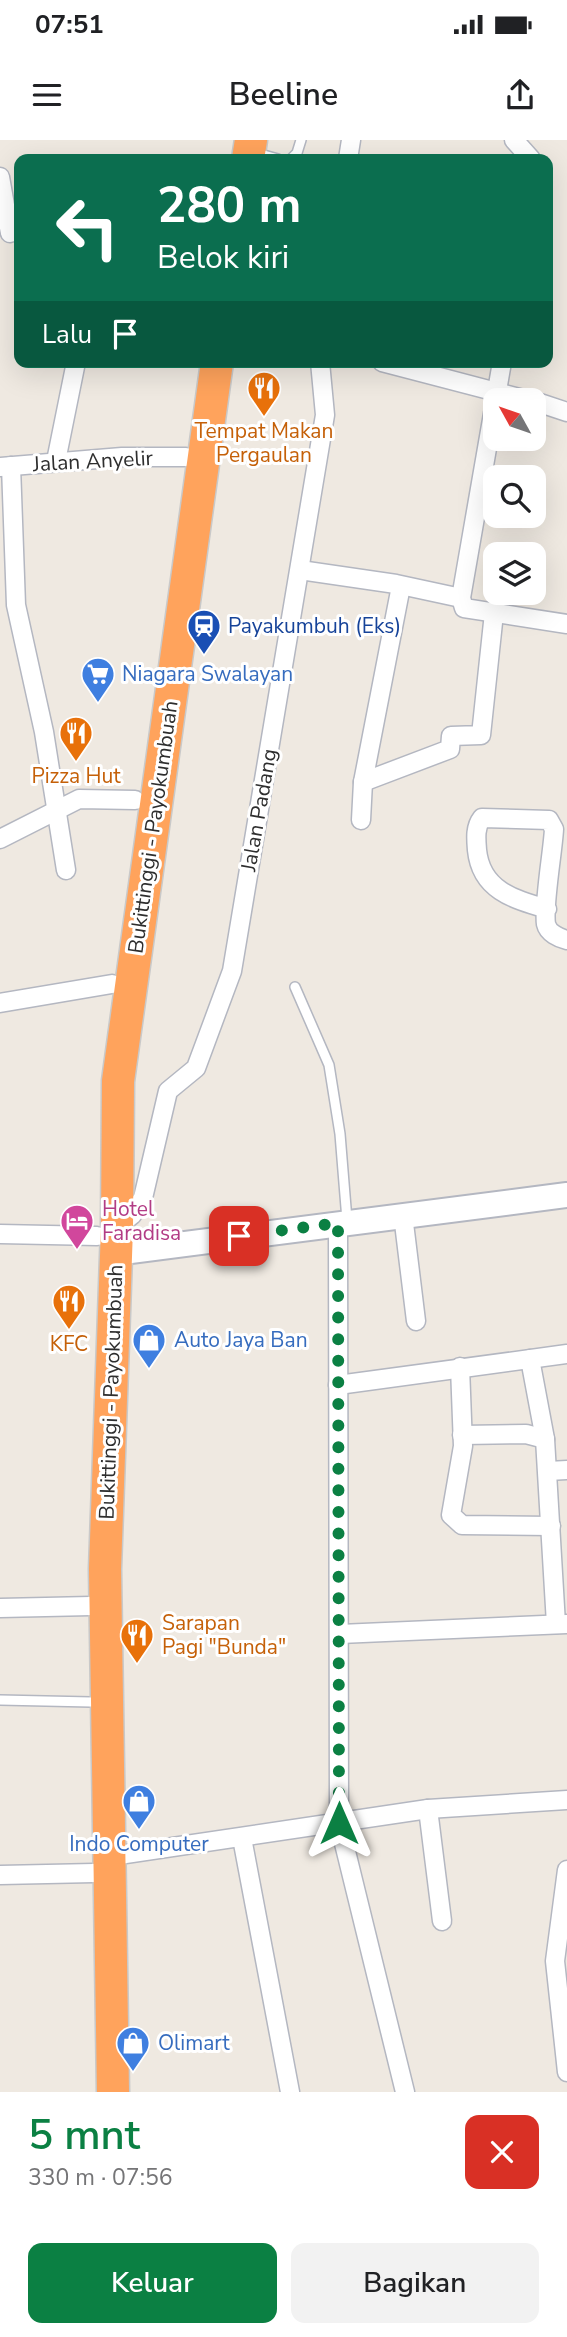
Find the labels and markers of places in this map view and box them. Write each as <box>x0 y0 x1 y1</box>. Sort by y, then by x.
restaurant icon: Tempat Makan Pergaulan <box>245 369 283 418</box>
place label: Tempat Makan Pergaulan <box>195 417 333 469</box>
station icon: Payakumbuh (Eks) <box>185 607 223 656</box>
place label: Payakumbuh (Eks) <box>228 612 401 640</box>
supermarket icon: Niagara Swalayan <box>79 655 117 704</box>
place label: Niagara Swalayan <box>122 660 293 688</box>
restaurant icon: Pizza Hut <box>57 714 95 763</box>
place label: Pizza Hut <box>31 762 121 790</box>
place label: Hotel Faradisa <box>102 1195 181 1247</box>
hotel icon: Hotel Faradisa <box>58 1202 96 1251</box>
pin <box>209 1206 269 1266</box>
restaurant icon: KFC <box>50 1282 88 1331</box>
shop icon: Auto Jaya Ban <box>130 1321 168 1370</box>
place label: Auto Jaya Ban <box>174 1326 308 1354</box>
place label: KFC <box>50 1330 88 1358</box>
place label: Sarapan Pagi "Bunda" <box>162 1609 286 1661</box>
restaurant icon: Sarapan Pagi "Bunda" <box>118 1616 156 1665</box>
shop icon: Indo Computer <box>120 1782 158 1831</box>
place label: Indo Computer <box>69 1830 209 1858</box>
shop icon: Olimart <box>114 2024 152 2073</box>
place label: Olimart <box>158 2029 230 2057</box>

